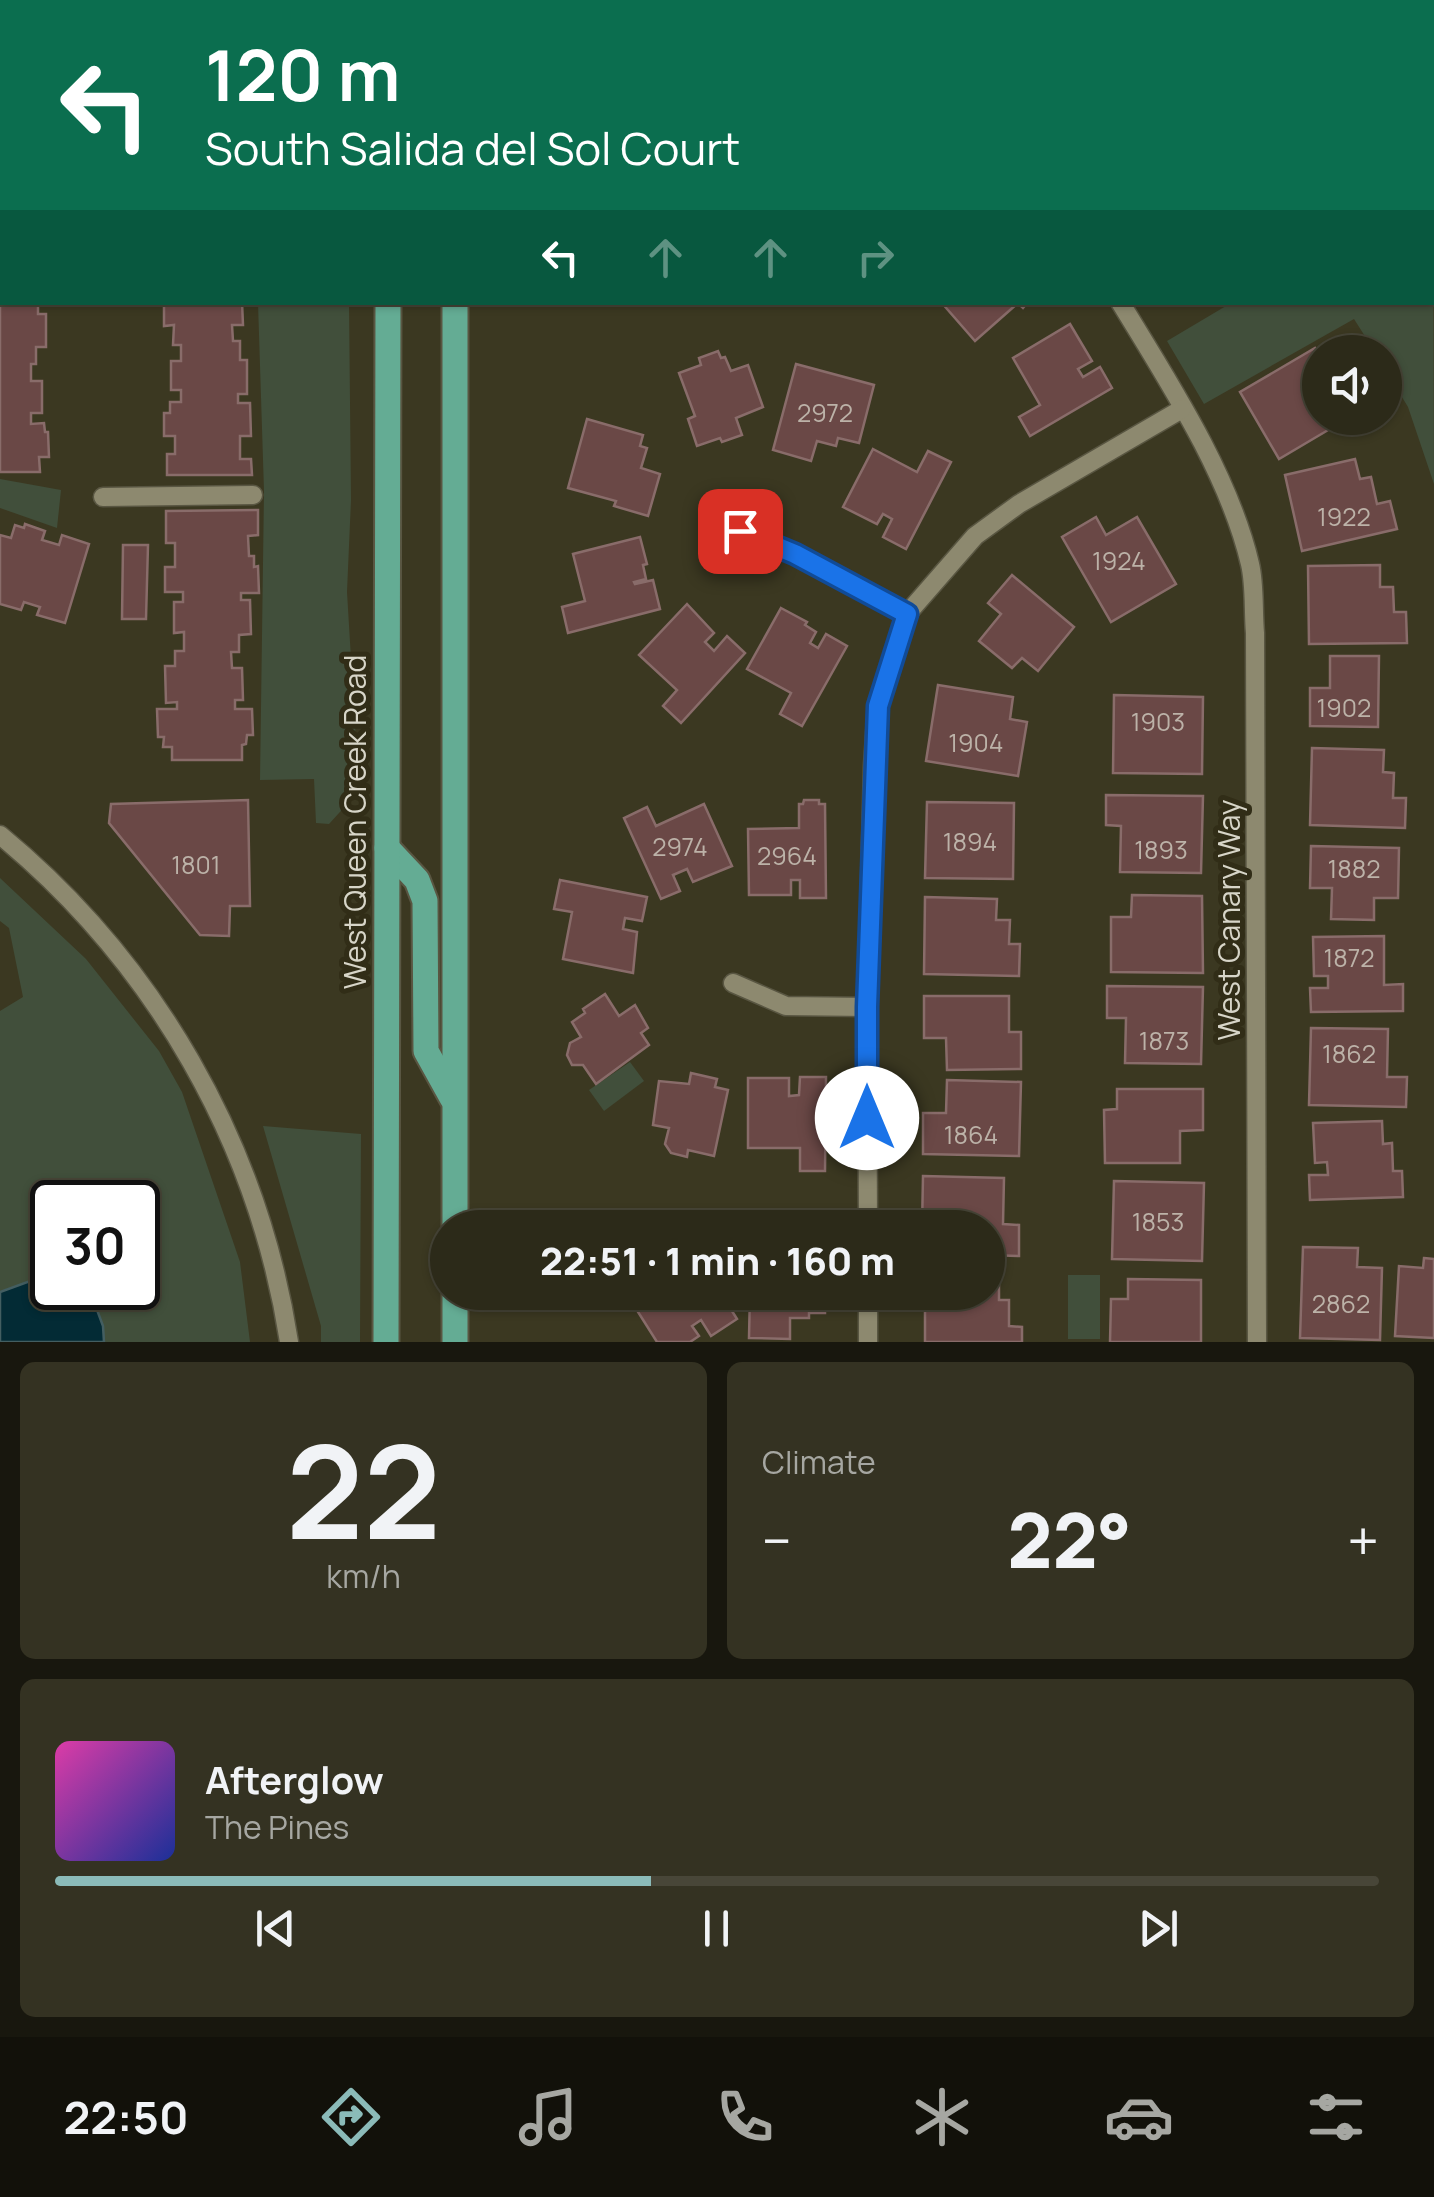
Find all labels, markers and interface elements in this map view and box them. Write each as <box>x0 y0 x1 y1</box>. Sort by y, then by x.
text: 120 m <box>205 26 400 122</box>
icon: left <box>40 40 170 170</box>
text: South Salida del Sol Court <box>205 117 740 179</box>
icon: left <box>533 230 588 285</box>
icon: ahead <box>638 230 693 285</box>
icon: ahead <box>743 230 798 285</box>
icon: right <box>848 230 903 285</box>
map controls <box>1302 335 1402 435</box>
button: sound <box>1302 335 1402 435</box>
house number: 2972 <box>797 395 853 430</box>
pin <box>698 489 783 574</box>
house number: 1922 <box>1317 499 1371 534</box>
icon: arrive <box>713 504 768 559</box>
house number: 1924 <box>1092 543 1146 578</box>
street label: West Queen Creek Road <box>334 655 375 989</box>
house number: 1902 <box>1317 690 1371 725</box>
house number: 1903 <box>1131 704 1185 739</box>
house number: 1904 <box>948 725 1004 760</box>
street label: West Canary Way <box>1208 799 1249 1040</box>
house number: 1894 <box>943 824 997 859</box>
house number: 2974 <box>652 829 708 864</box>
house number: 1893 <box>1134 832 1188 867</box>
house number: 2964 <box>757 838 817 873</box>
house number: 1801 <box>171 847 221 882</box>
house number: 1882 <box>1327 851 1381 886</box>
house number: 1872 <box>1323 940 1375 975</box>
house number: 1873 <box>1139 1023 1189 1058</box>
house number: 1862 <box>1322 1036 1376 1071</box>
position arrow <box>815 1066 919 1170</box>
house number: 1864 <box>944 1117 998 1152</box>
speed limit sign: 30 <box>30 1180 160 1310</box>
house number: 1853 <box>1132 1204 1184 1239</box>
text: 22:51 · 1 min · 160 m <box>540 1234 895 1286</box>
house number: 2862 <box>1312 1286 1370 1321</box>
text: 22 <box>286 1400 441 1578</box>
text: Climate <box>762 1440 876 1484</box>
text: 22° <box>1007 1488 1132 1591</box>
text: − <box>762 1502 792 1578</box>
text: + <box>1347 1502 1379 1578</box>
text: km/h <box>326 1554 401 1598</box>
text: Afterglow <box>205 1753 384 1805</box>
text: The Pines <box>205 1805 349 1849</box>
icon: previous <box>248 1901 303 1956</box>
icon: pause <box>689 1901 744 1956</box>
icon: next <box>1131 1901 1186 1956</box>
icon: directions <box>316 2082 386 2152</box>
icon: music <box>513 2082 583 2152</box>
icon: phone <box>710 2082 780 2152</box>
icon: climate <box>907 2082 977 2152</box>
icon: car <box>1104 2082 1174 2152</box>
icon: filters <box>1301 2082 1371 2152</box>
text: 22:50 <box>64 2086 189 2148</box>

